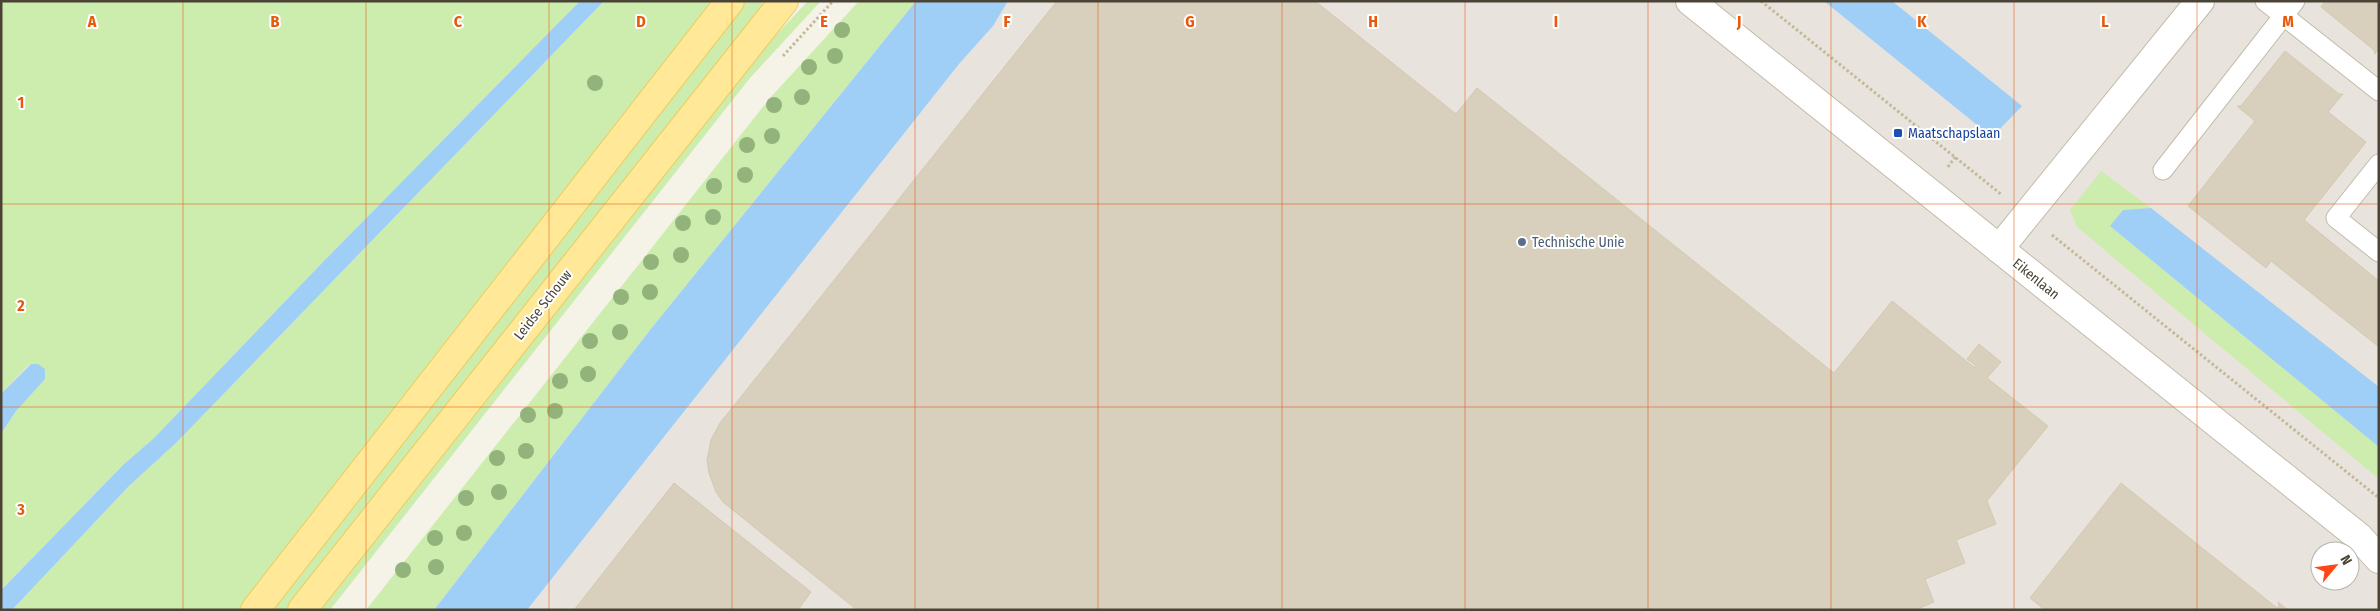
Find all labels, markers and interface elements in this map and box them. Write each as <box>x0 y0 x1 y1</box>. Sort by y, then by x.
text: A <box>87 12 97 31</box>
text: B <box>271 12 280 31</box>
text: C <box>454 12 463 31</box>
text: D <box>636 12 646 31</box>
text: E <box>820 12 828 31</box>
text: F <box>1003 12 1011 31</box>
text: G <box>1185 12 1195 31</box>
text: H <box>1368 12 1378 31</box>
text: I <box>1554 12 1558 31</box>
text: J <box>1736 12 1741 31</box>
text: K <box>1917 12 1927 31</box>
text: L <box>2101 12 2109 31</box>
text: M <box>2282 12 2294 31</box>
text: 1 <box>18 93 24 112</box>
place label: Maatschapslaan <box>1908 125 2000 142</box>
marker: Maatschapslaan <box>1892 127 1904 139</box>
place label: Technische Unie <box>1532 234 1625 251</box>
marker: Technische Unie <box>1516 236 1528 248</box>
street label: Eikenlaan <box>2009 255 2063 303</box>
street label: Leidse Schouw <box>510 267 576 343</box>
text: 2 <box>16 296 25 315</box>
text: 3 <box>16 500 25 519</box>
north arrow <box>2310 541 2360 591</box>
text: N <box>2336 552 2355 568</box>

